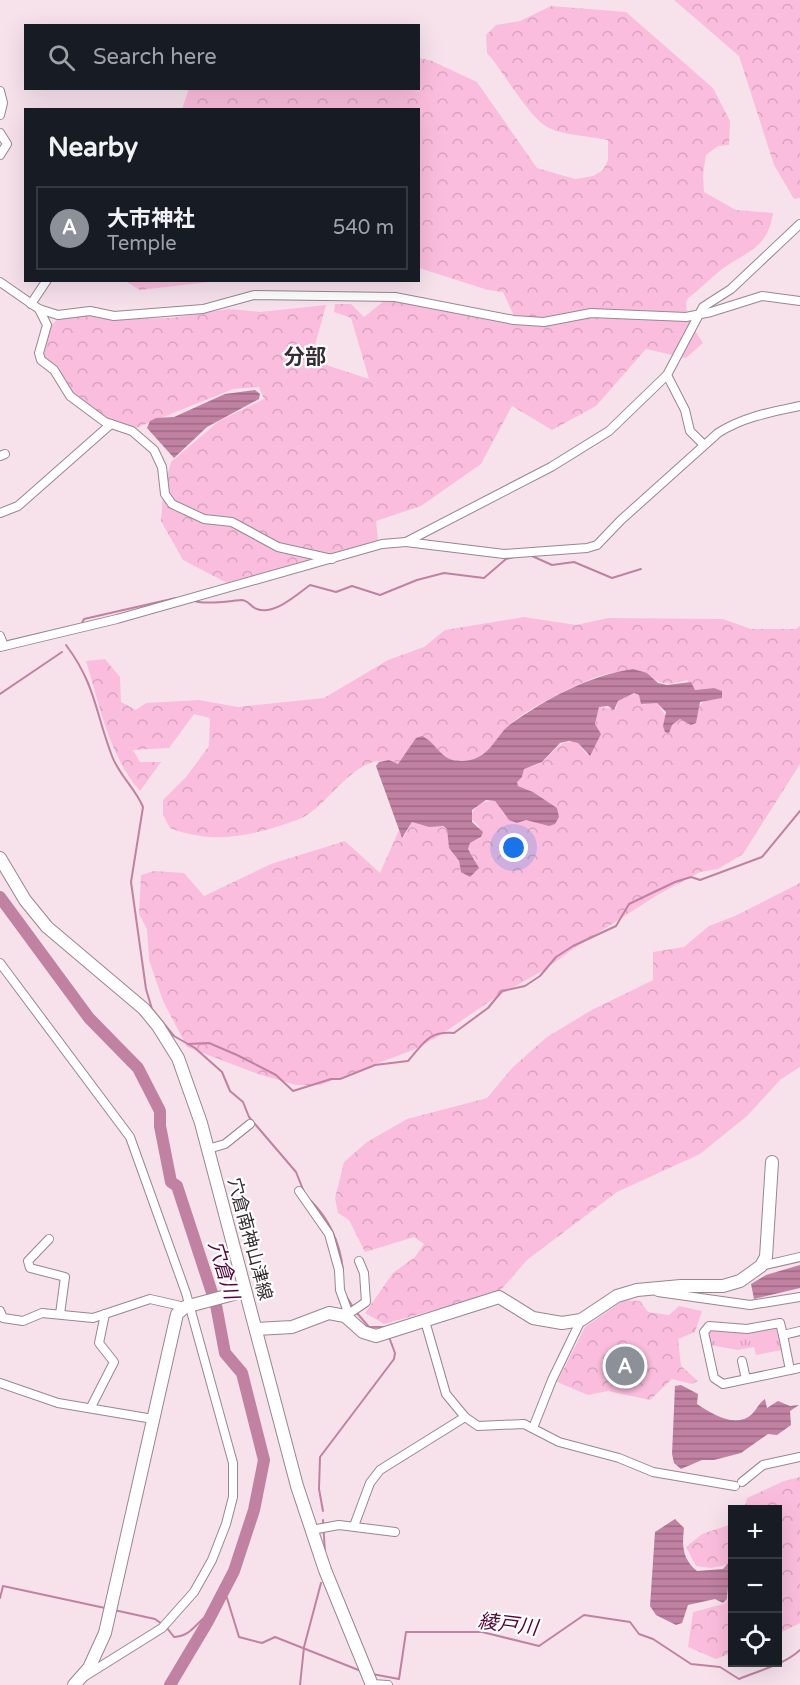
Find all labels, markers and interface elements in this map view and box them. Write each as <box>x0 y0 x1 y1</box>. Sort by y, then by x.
search box <box>24 24 420 90</box>
icon: search <box>45 41 78 74</box>
text: Search here <box>93 44 217 70</box>
text: Nearby <box>48 132 138 163</box>
text: 大市神社 <box>107 206 195 232</box>
text: A <box>62 216 77 240</box>
text: 540 m <box>333 216 394 240</box>
text: Temple <box>107 232 177 256</box>
district label: 分部 <box>284 345 326 370</box>
your location <box>499 833 528 862</box>
street label: 穴倉南神山津線 <box>223 1175 277 1303</box>
water label: 穴倉川 <box>203 1238 244 1304</box>
pin: A <box>606 1344 644 1388</box>
map controls <box>728 1505 782 1667</box>
button: + <box>728 1505 782 1559</box>
button: − <box>728 1559 782 1613</box>
water label: 綾戸川 <box>477 1609 541 1641</box>
button: locate <box>728 1613 782 1667</box>

